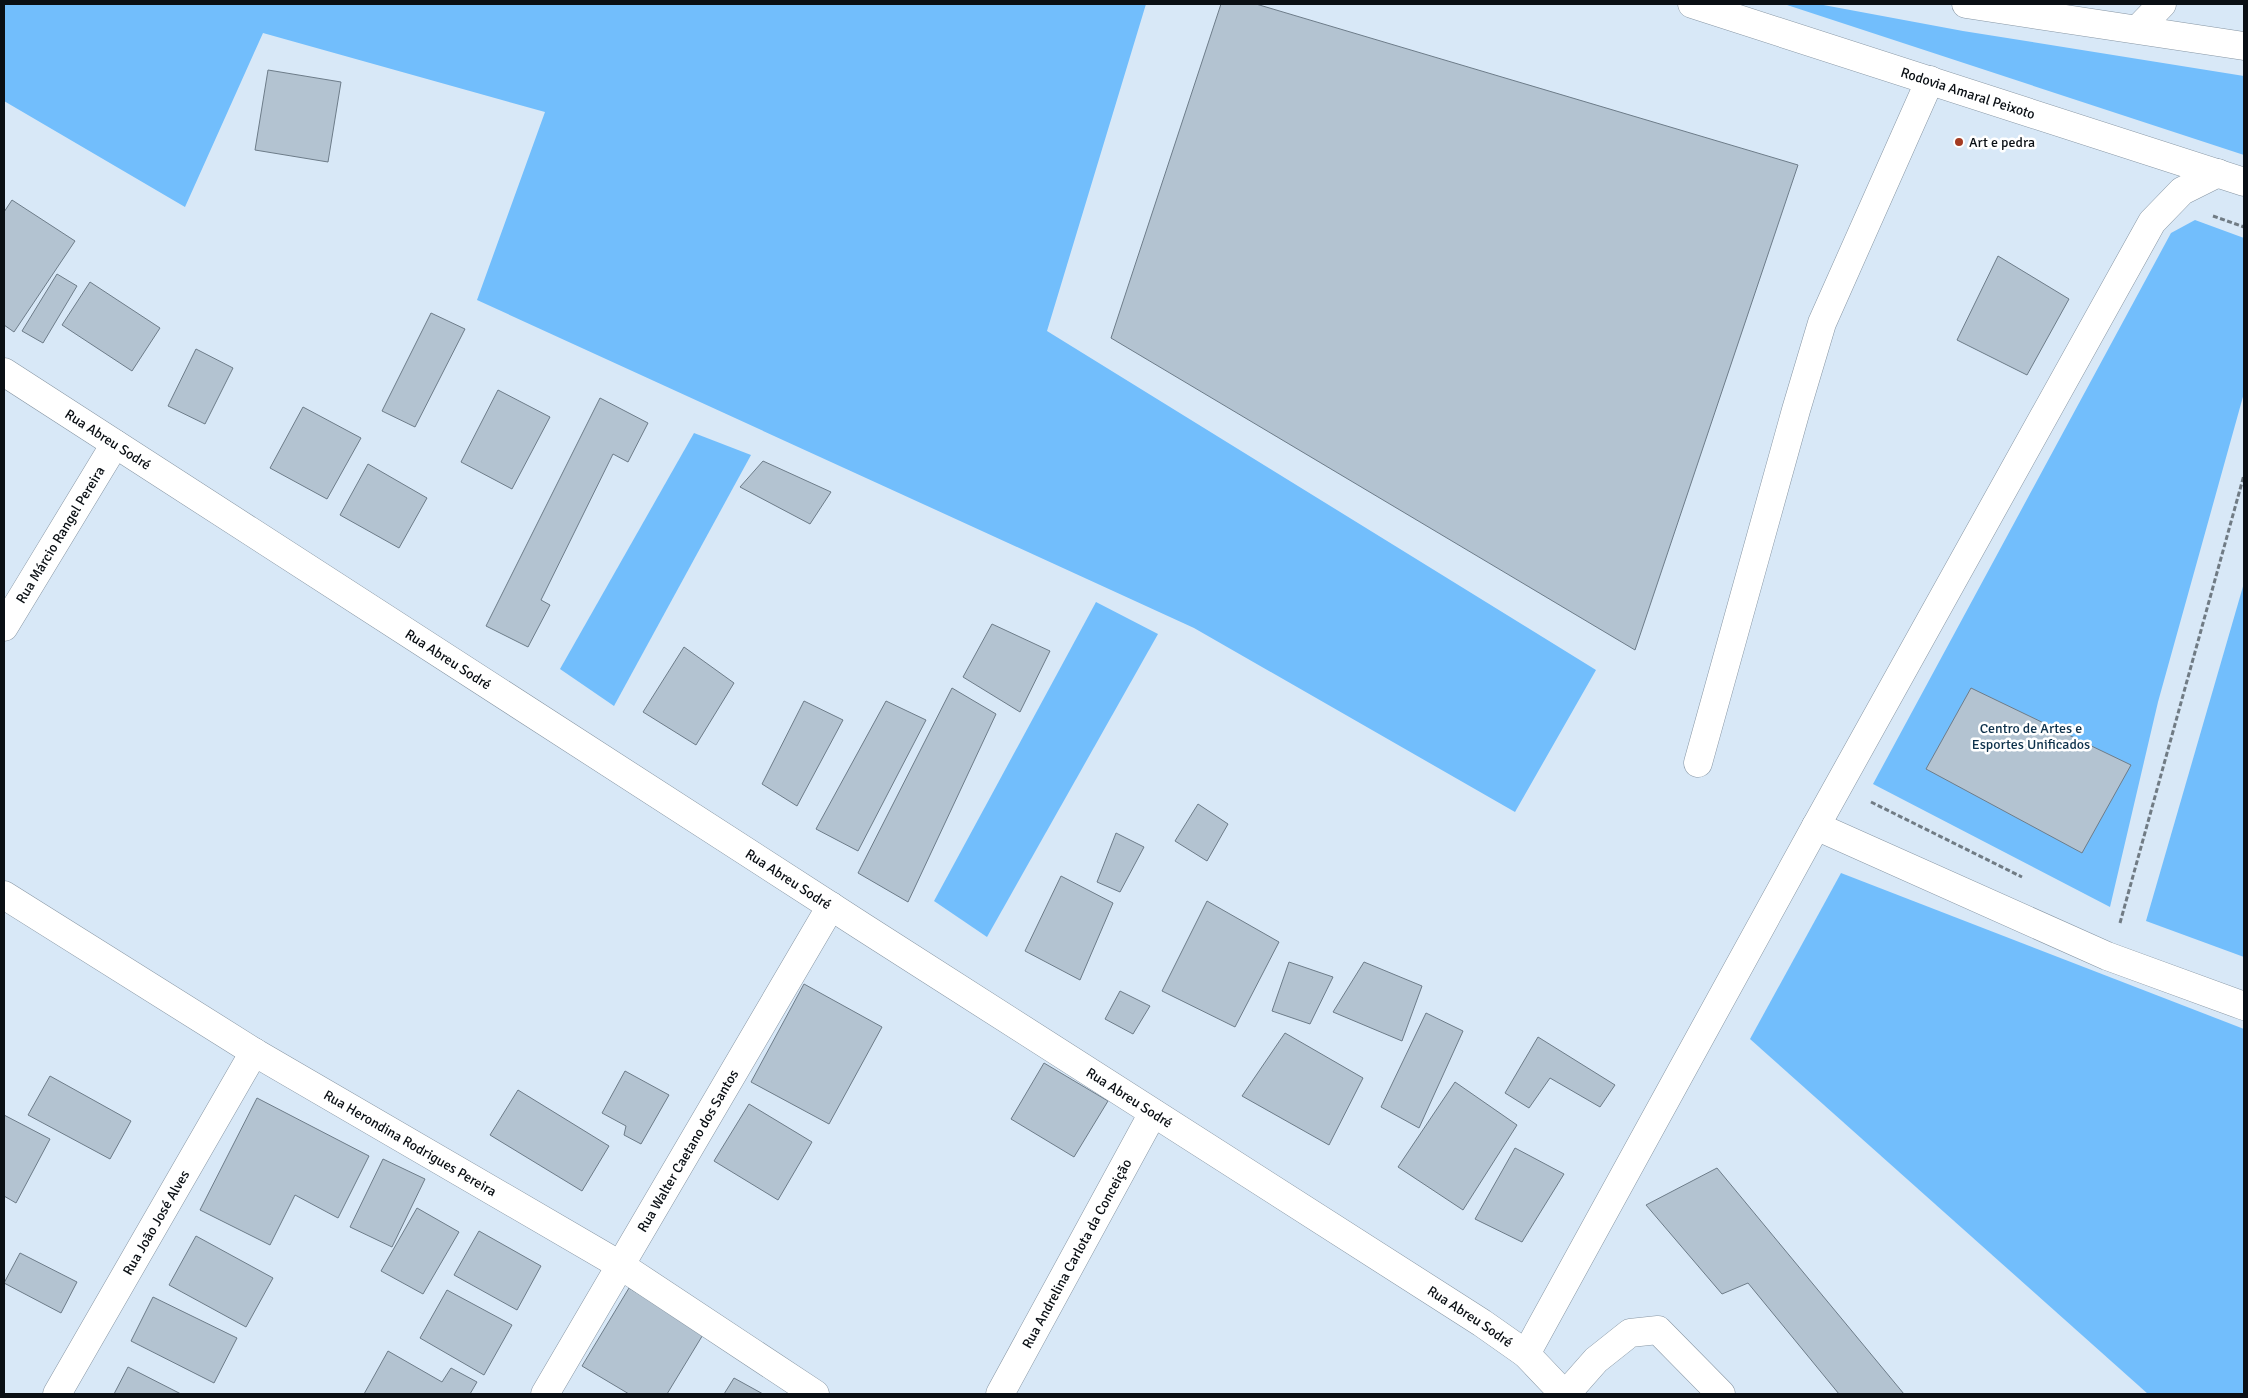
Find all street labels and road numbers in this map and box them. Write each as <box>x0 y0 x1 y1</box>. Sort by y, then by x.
street label: Rodovia Amaral Peixoto <box>1899 64 2037 123</box>
street label: Rua Abreu Sodré <box>62 406 154 474</box>
street label: Rua Márcio Rangel Pereira <box>12 463 109 607</box>
street label: Rua Abreu Sodré <box>402 625 494 694</box>
street label: Rua Abreu Sodré <box>742 845 834 913</box>
street label: Rua Abreu Sodré <box>1083 1064 1175 1132</box>
street label: Rua Walter Caetano dos Santos <box>634 1067 742 1235</box>
street label: Rua Herondina Rodrigues Pereira <box>321 1086 499 1200</box>
street label: Rua Andrelina Carlota da Conceição <box>1018 1156 1135 1351</box>
street label: Rua João José Alves <box>119 1167 193 1278</box>
street label: Rua Abreu Sodré <box>1424 1282 1516 1351</box>

